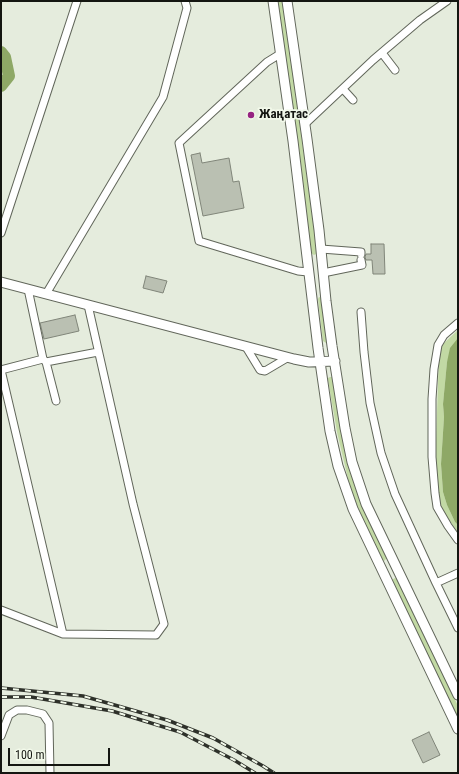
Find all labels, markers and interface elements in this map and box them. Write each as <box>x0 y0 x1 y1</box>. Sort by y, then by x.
place label: Жаңатас <box>259 107 308 123</box>
marker: Жаңатас <box>246 110 256 120</box>
scale bar <box>10 740 112 766</box>
text: 100 m <box>15 748 45 762</box>

